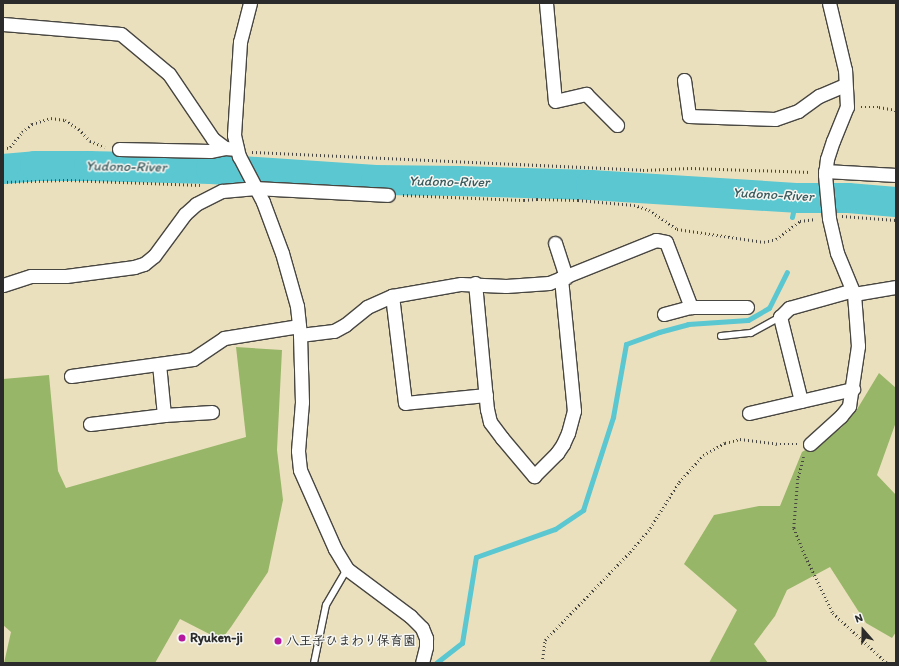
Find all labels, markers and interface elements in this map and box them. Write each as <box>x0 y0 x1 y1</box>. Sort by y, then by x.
water label: Yudono-River <box>85 158 167 176</box>
water label: Yudono-River <box>408 173 490 191</box>
water label: Yudono-River <box>732 184 814 206</box>
north arrow <box>843 610 883 650</box>
text: N <box>853 611 864 626</box>
place label: Ryuken-ji <box>190 630 243 646</box>
marker: Ryuken-ji <box>177 633 187 643</box>
place label: 八王子ひまわり保育園 <box>286 633 416 649</box>
marker: 八王子ひまわり保育園 <box>273 636 283 646</box>

